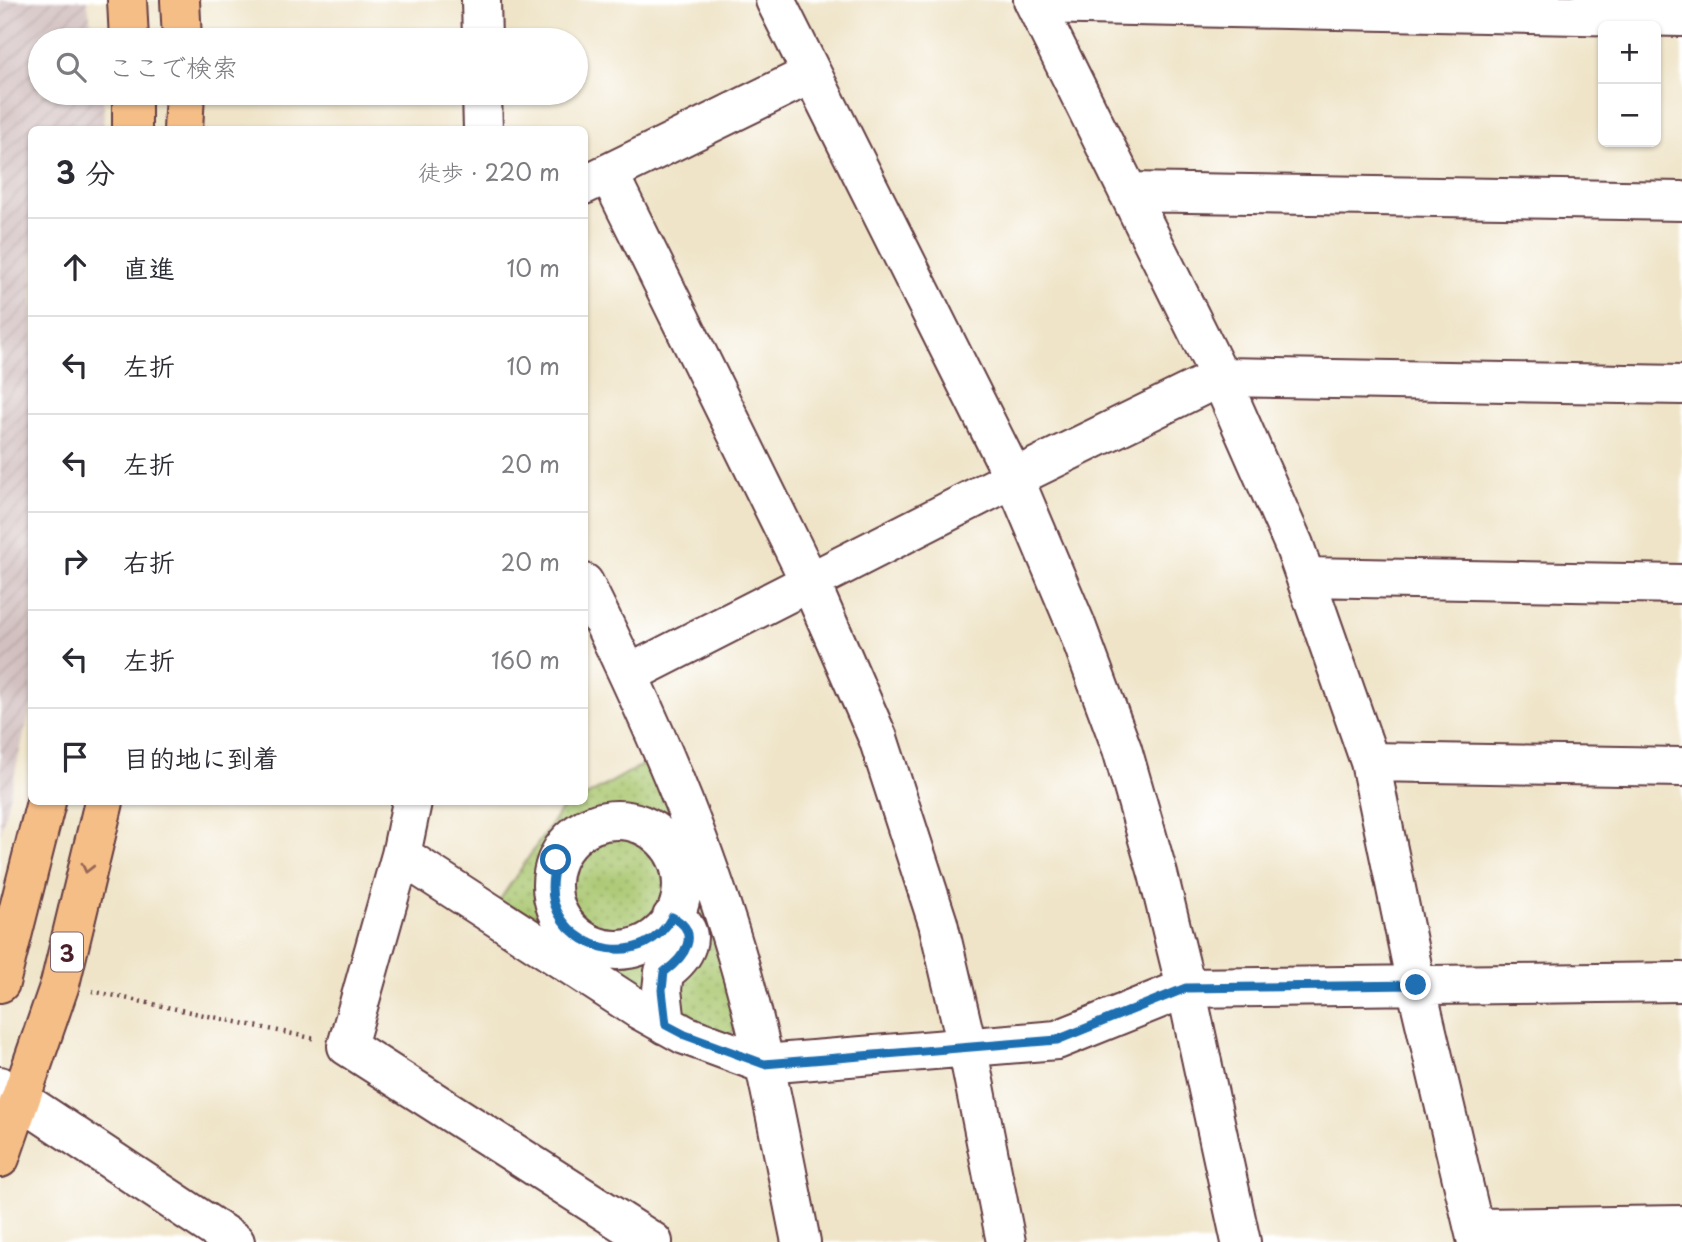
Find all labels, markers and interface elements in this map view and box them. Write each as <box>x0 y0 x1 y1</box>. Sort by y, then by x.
map controls <box>1598 21 1661 147</box>
button: + <box>1598 21 1661 84</box>
search box <box>28 28 588 105</box>
text: ここで検索 <box>108 47 238 86</box>
icon: search <box>52 48 90 86</box>
button: − <box>1598 84 1661 147</box>
text: 3 分 <box>56 149 115 194</box>
text: 徒歩 · 220 m <box>418 154 560 189</box>
icon: ahead <box>56 248 94 286</box>
text: 直進 <box>123 248 175 287</box>
text: 10 m <box>506 250 560 285</box>
icon: left <box>56 346 94 384</box>
text: 左折 <box>123 346 175 385</box>
text: 10 m <box>506 348 560 383</box>
icon: left <box>56 444 94 482</box>
text: 左折 <box>123 444 175 483</box>
text: 20 m <box>501 446 560 481</box>
icon: right <box>56 542 94 580</box>
text: 右折 <box>123 542 175 581</box>
text: 20 m <box>501 544 560 579</box>
icon: left <box>56 640 94 678</box>
text: 左折 <box>123 640 175 679</box>
text: 160 m <box>491 642 560 677</box>
icon: arrive <box>56 738 94 776</box>
text: 目的地に到着 <box>123 738 279 777</box>
route start <box>540 844 571 875</box>
one-way arrow <box>81 862 95 874</box>
road number: 3 <box>51 932 83 972</box>
route end <box>1400 969 1431 1000</box>

